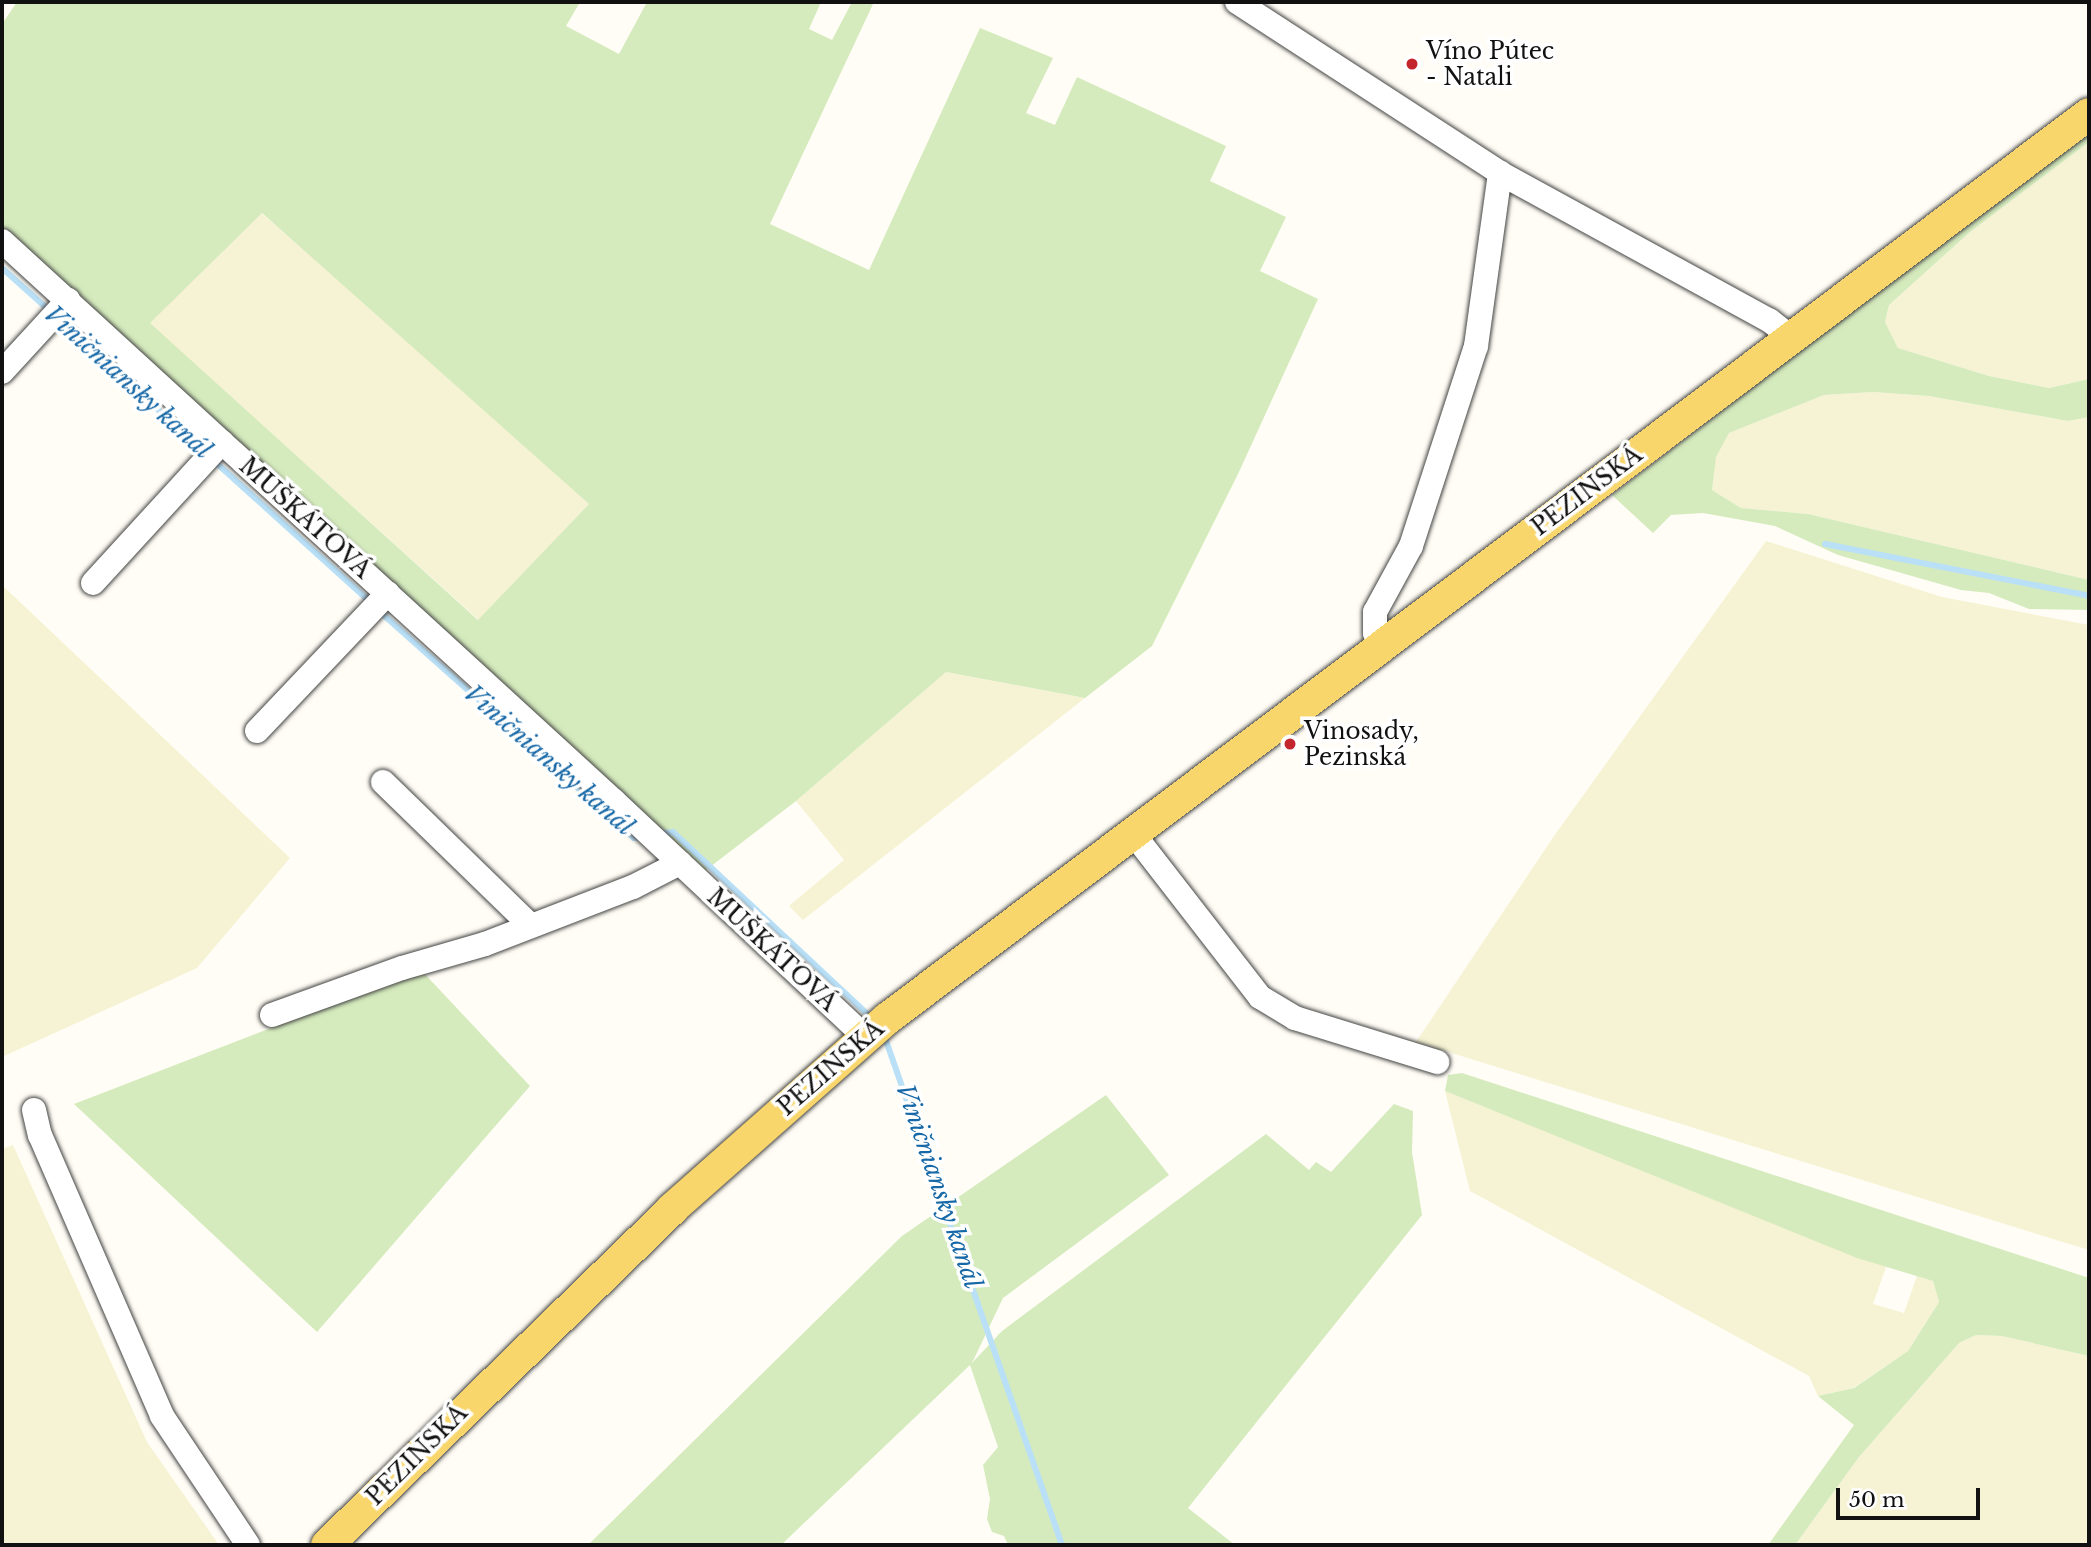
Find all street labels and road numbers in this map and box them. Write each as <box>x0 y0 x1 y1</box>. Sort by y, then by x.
street label: PEZINSKÁ <box>1526 441 1648 541</box>
street label: MUŠKÁTOVÁ <box>234 452 376 584</box>
street label: MUŠKÁTOVÁ <box>702 883 842 1017</box>
street label: PEZINSKÁ <box>773 1015 889 1121</box>
street label: PEZINSKÁ <box>361 1399 473 1511</box>

